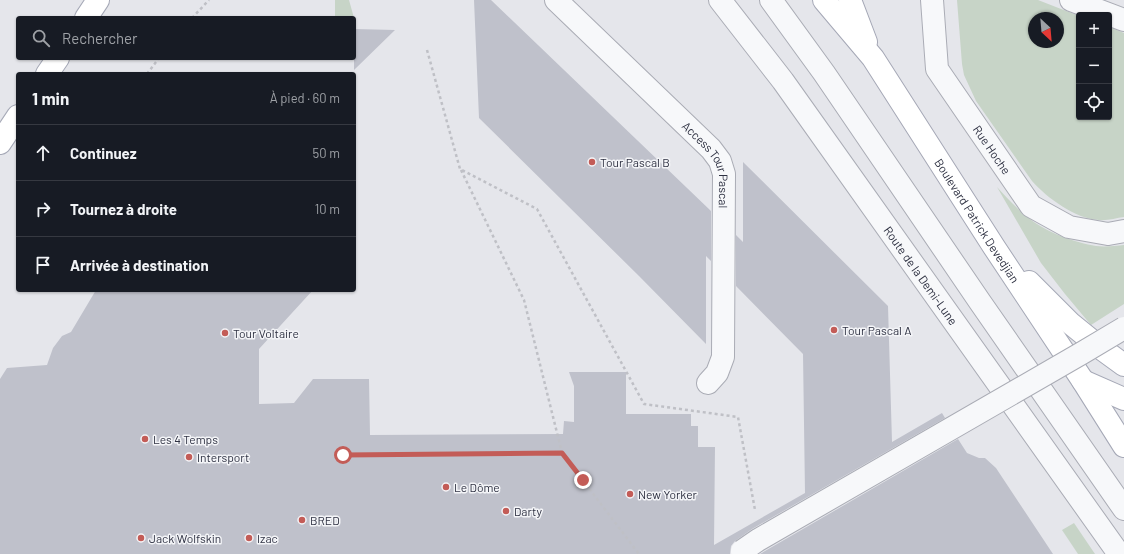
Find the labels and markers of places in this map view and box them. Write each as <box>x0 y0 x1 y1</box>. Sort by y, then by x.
place label: Tour Pascal B <box>600 155 670 169</box>
marker: Tour Pascal B <box>587 157 597 167</box>
place label: Tour Pascal A <box>842 323 912 337</box>
marker: Tour Pascal A <box>829 325 839 335</box>
place label: Tour Voltaire <box>233 326 299 340</box>
marker: Tour Voltaire <box>220 328 230 338</box>
place label: Les 4 Temps <box>153 432 218 446</box>
marker: Les 4 Temps <box>140 434 150 444</box>
place label: Intersport <box>197 450 249 464</box>
marker: Intersport <box>184 452 194 462</box>
place label: Le Dôme <box>454 480 500 494</box>
marker: Le Dôme <box>441 482 451 492</box>
place label: New Yorker <box>638 487 698 501</box>
marker: New Yorker <box>625 489 635 499</box>
place label: Darty <box>514 504 542 518</box>
marker: Darty <box>501 506 511 516</box>
place label: BRED <box>310 513 340 527</box>
marker: BRED <box>297 515 307 525</box>
place label: Jack Wolfskin <box>149 531 221 545</box>
place label: Izac <box>257 531 278 545</box>
marker: Jack Wolfskin <box>136 533 146 543</box>
marker: Izac <box>244 533 254 543</box>

